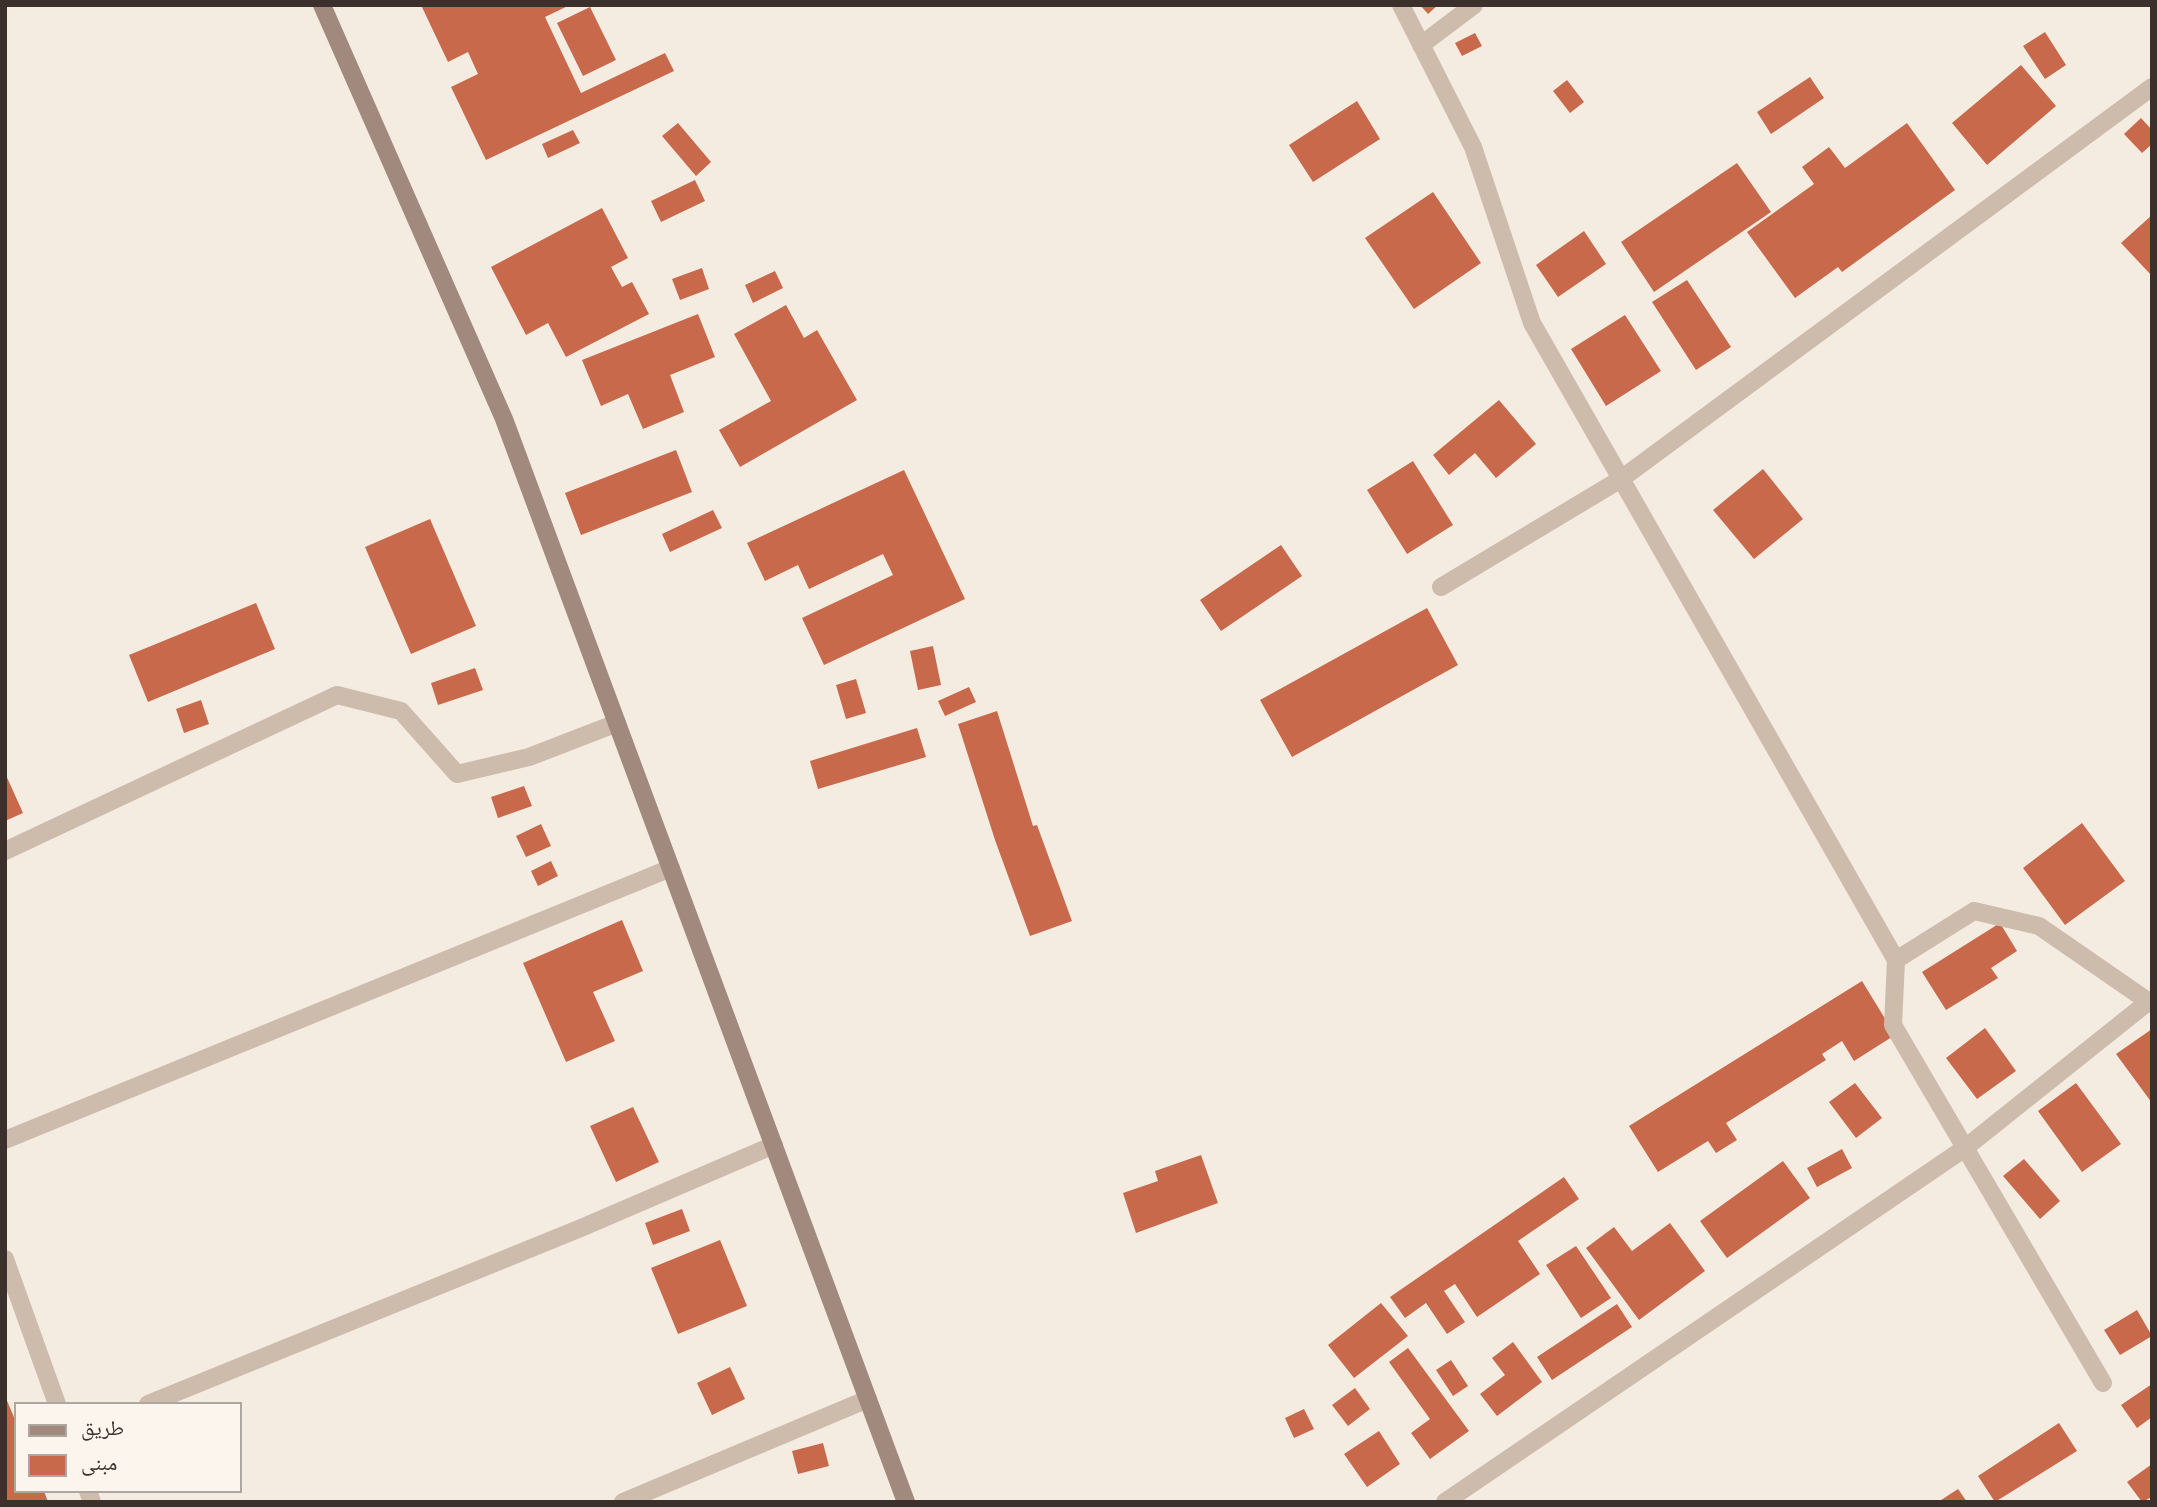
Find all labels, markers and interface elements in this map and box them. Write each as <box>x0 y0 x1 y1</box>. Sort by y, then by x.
legend <box>14 1402 242 1493</box>
text: طريق <box>81 1413 124 1441</box>
text: مبنى <box>81 1448 117 1476</box>

